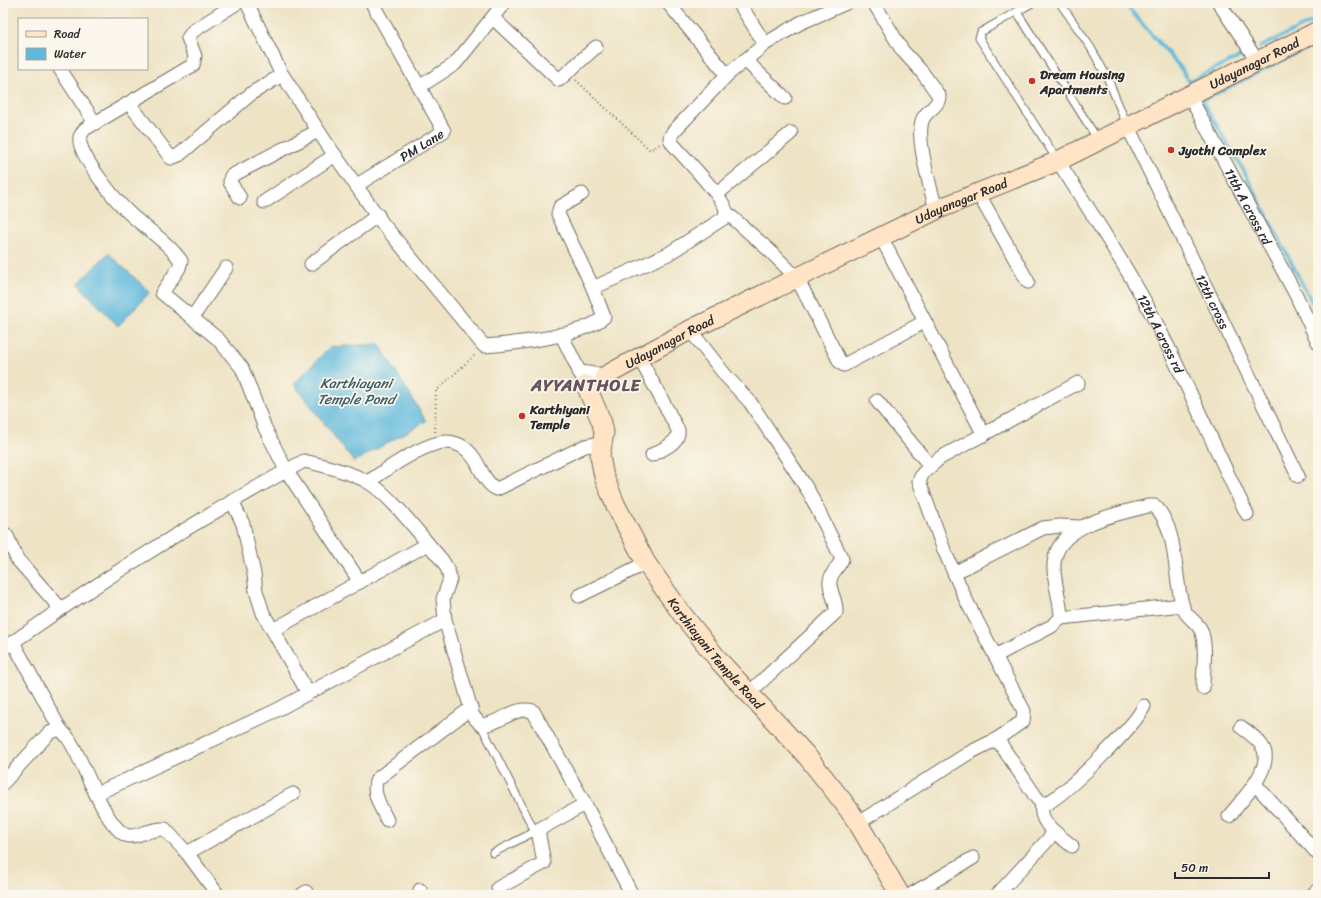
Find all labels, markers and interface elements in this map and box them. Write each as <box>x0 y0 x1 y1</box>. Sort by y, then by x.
legend <box>18 18 148 70</box>
text: Road <box>54 23 81 45</box>
street label: Udayanagar Road <box>1205 31 1305 96</box>
text: Water <box>54 43 87 65</box>
place label: Dream Housing Apartments <box>1039 63 1125 101</box>
marker: Dream Housing Apartments <box>1027 76 1037 86</box>
street label: PM Lane <box>395 123 449 168</box>
place label: Jyothi Complex <box>1178 139 1267 162</box>
marker: Jyothi Complex <box>1166 145 1176 155</box>
street label: 11th A cross rd <box>1218 164 1279 250</box>
street label: Udayanagar Road <box>911 171 1012 231</box>
street label: 12th cross <box>1189 270 1236 334</box>
street label: 12th A cross rd <box>1131 290 1191 378</box>
street label: Udayanagar Road <box>621 308 719 375</box>
district label: AYYANTHOLE <box>530 370 641 400</box>
water label: Karthiayani Temple Pond <box>317 371 398 412</box>
place label: Karthiyani Temple <box>529 398 591 436</box>
marker: Karthiyani Temple <box>517 411 527 421</box>
street label: Karthiayani Temple Road <box>661 592 770 716</box>
scale bar <box>1175 854 1269 880</box>
text: 50 m <box>1181 857 1208 879</box>

